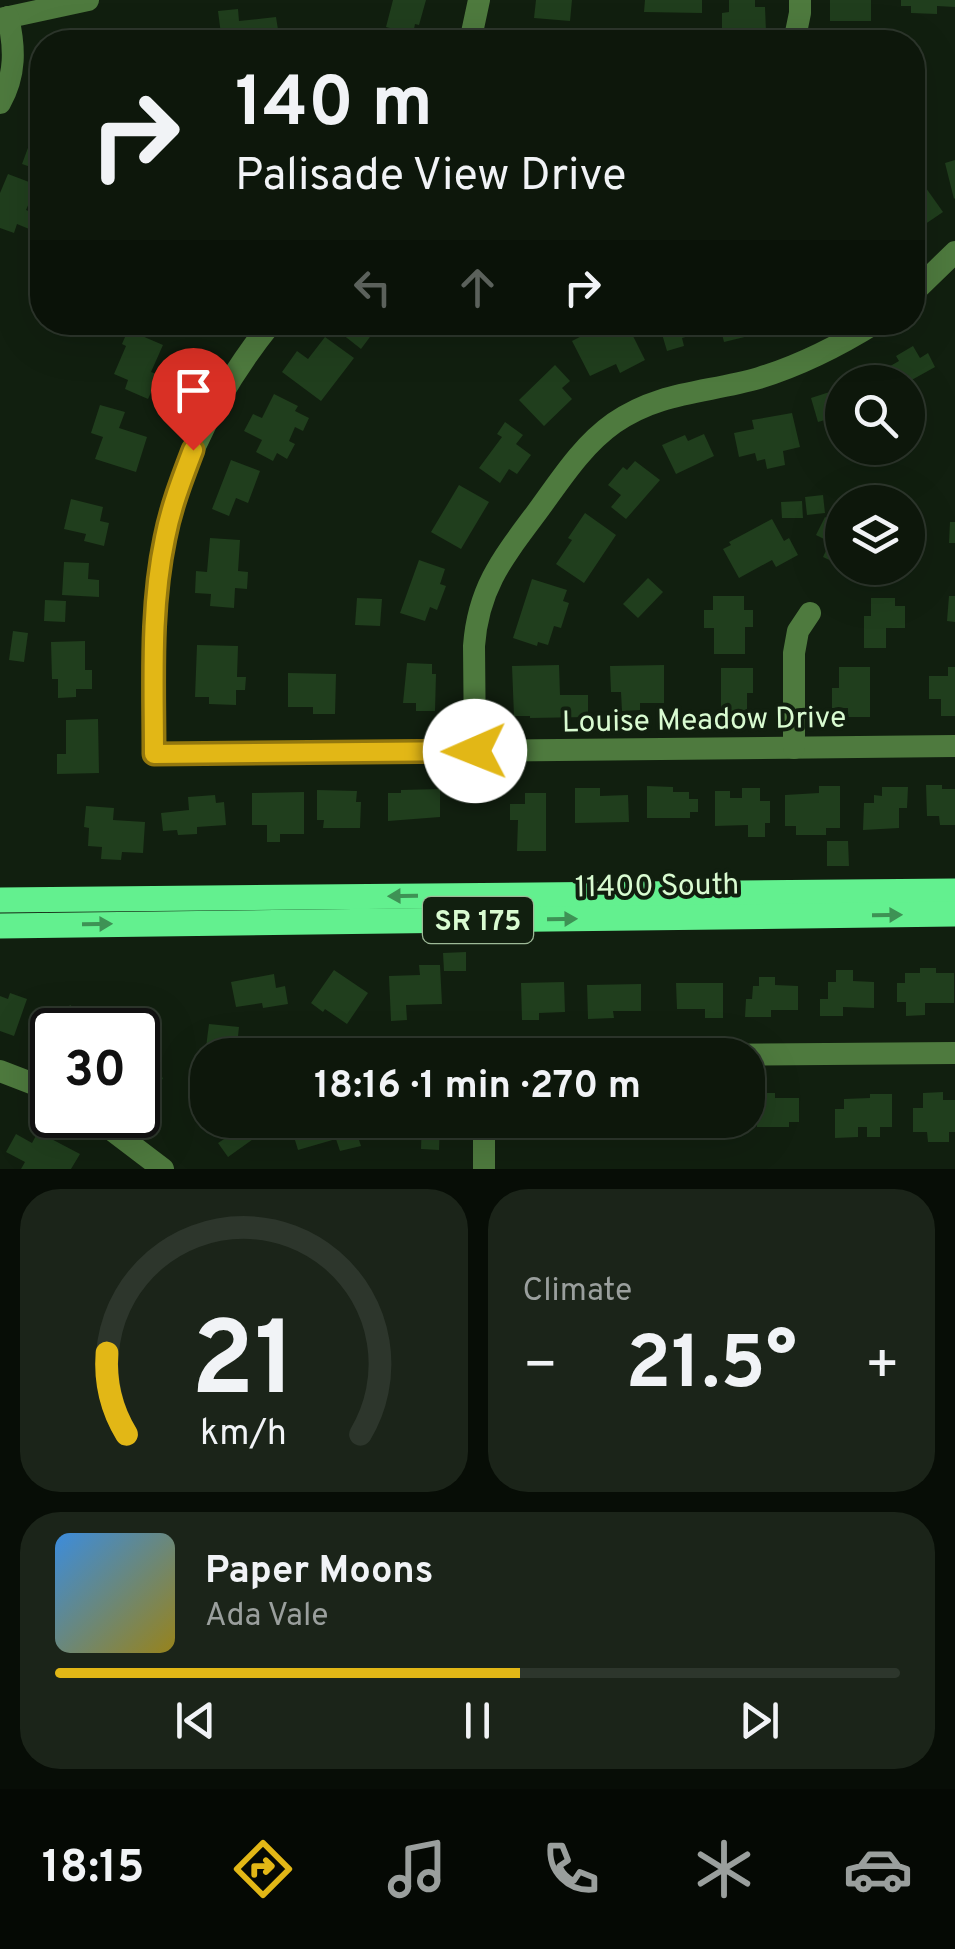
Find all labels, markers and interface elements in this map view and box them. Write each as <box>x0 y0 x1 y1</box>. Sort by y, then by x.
text: 140 m <box>235 62 433 151</box>
icon: right <box>70 70 200 200</box>
text: Palisade View Drive <box>235 149 627 206</box>
icon: left <box>345 260 400 315</box>
icon: ahead <box>450 260 505 315</box>
icon: right <box>555 260 610 315</box>
pin <box>151 348 236 451</box>
icon: arrive <box>166 363 221 418</box>
map controls <box>825 365 925 585</box>
button: search <box>825 365 925 465</box>
button: layers <box>825 485 925 585</box>
position arrow <box>423 699 527 803</box>
street label: Louise Meadow Drive <box>562 701 846 742</box>
street label: 11400 South <box>575 868 740 907</box>
one-way arrow <box>386 888 418 904</box>
road number: SR 175 <box>423 897 533 943</box>
one-way arrow <box>872 906 904 922</box>
one-way arrow <box>547 910 579 926</box>
one-way arrow <box>82 916 114 932</box>
speed limit sign: 30 <box>30 1008 160 1138</box>
text: 18:16 · 1 min · 270 m <box>314 1063 641 1112</box>
text: Climate <box>523 1272 632 1312</box>
text: 21 <box>191 1300 296 1432</box>
text: 21.5° <box>626 1320 797 1415</box>
text: − <box>523 1333 558 1403</box>
text: + <box>865 1333 900 1403</box>
text: km/h <box>200 1412 287 1458</box>
text: Paper Moons <box>205 1548 434 1597</box>
text: Ada Vale <box>205 1597 329 1637</box>
icon: previous <box>168 1693 223 1748</box>
icon: pause <box>450 1693 505 1748</box>
icon: next <box>732 1693 787 1748</box>
icon: directions <box>228 1834 298 1904</box>
icon: music <box>382 1834 452 1904</box>
icon: phone <box>536 1834 606 1904</box>
icon: climate <box>689 1834 759 1904</box>
icon: car <box>843 1834 913 1904</box>
text: 18:15 <box>42 1841 145 1898</box>

